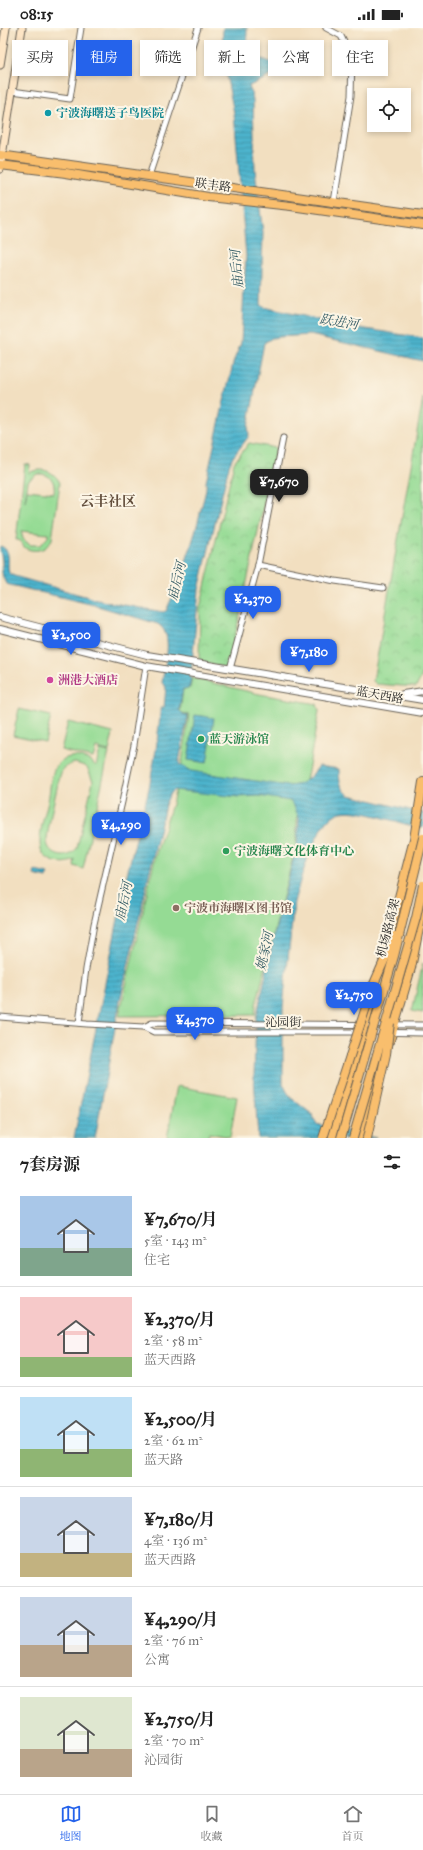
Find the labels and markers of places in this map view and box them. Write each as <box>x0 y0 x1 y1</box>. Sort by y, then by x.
place label: 宁波海曙送子鸟医院 <box>56 106 164 120</box>
marker: 宁波海曙送子鸟医院 <box>43 108 53 118</box>
pin: ¥7,670 <box>246 469 312 503</box>
pin: ¥2,370 <box>220 586 286 620</box>
pin: ¥2,500 <box>38 622 104 656</box>
pin: ¥7,180 <box>276 639 342 673</box>
place label: 洲港大酒店 <box>58 673 118 687</box>
marker: 洲港大酒店 <box>45 675 55 685</box>
place label: 蓝天游泳馆 <box>209 732 269 746</box>
marker: 蓝天游泳馆 <box>196 734 206 744</box>
pin: ¥4,290 <box>88 812 154 846</box>
place label: 宁波海曙文化体育中心 <box>234 844 354 858</box>
marker: 宁波海曙文化体育中心 <box>221 846 231 856</box>
place label: 宁波市海曙区图书馆 <box>184 901 292 915</box>
marker: 宁波市海曙区图书馆 <box>171 903 181 913</box>
pin: ¥2,750 <box>321 982 387 1016</box>
pin: ¥4,370 <box>162 1007 228 1041</box>

